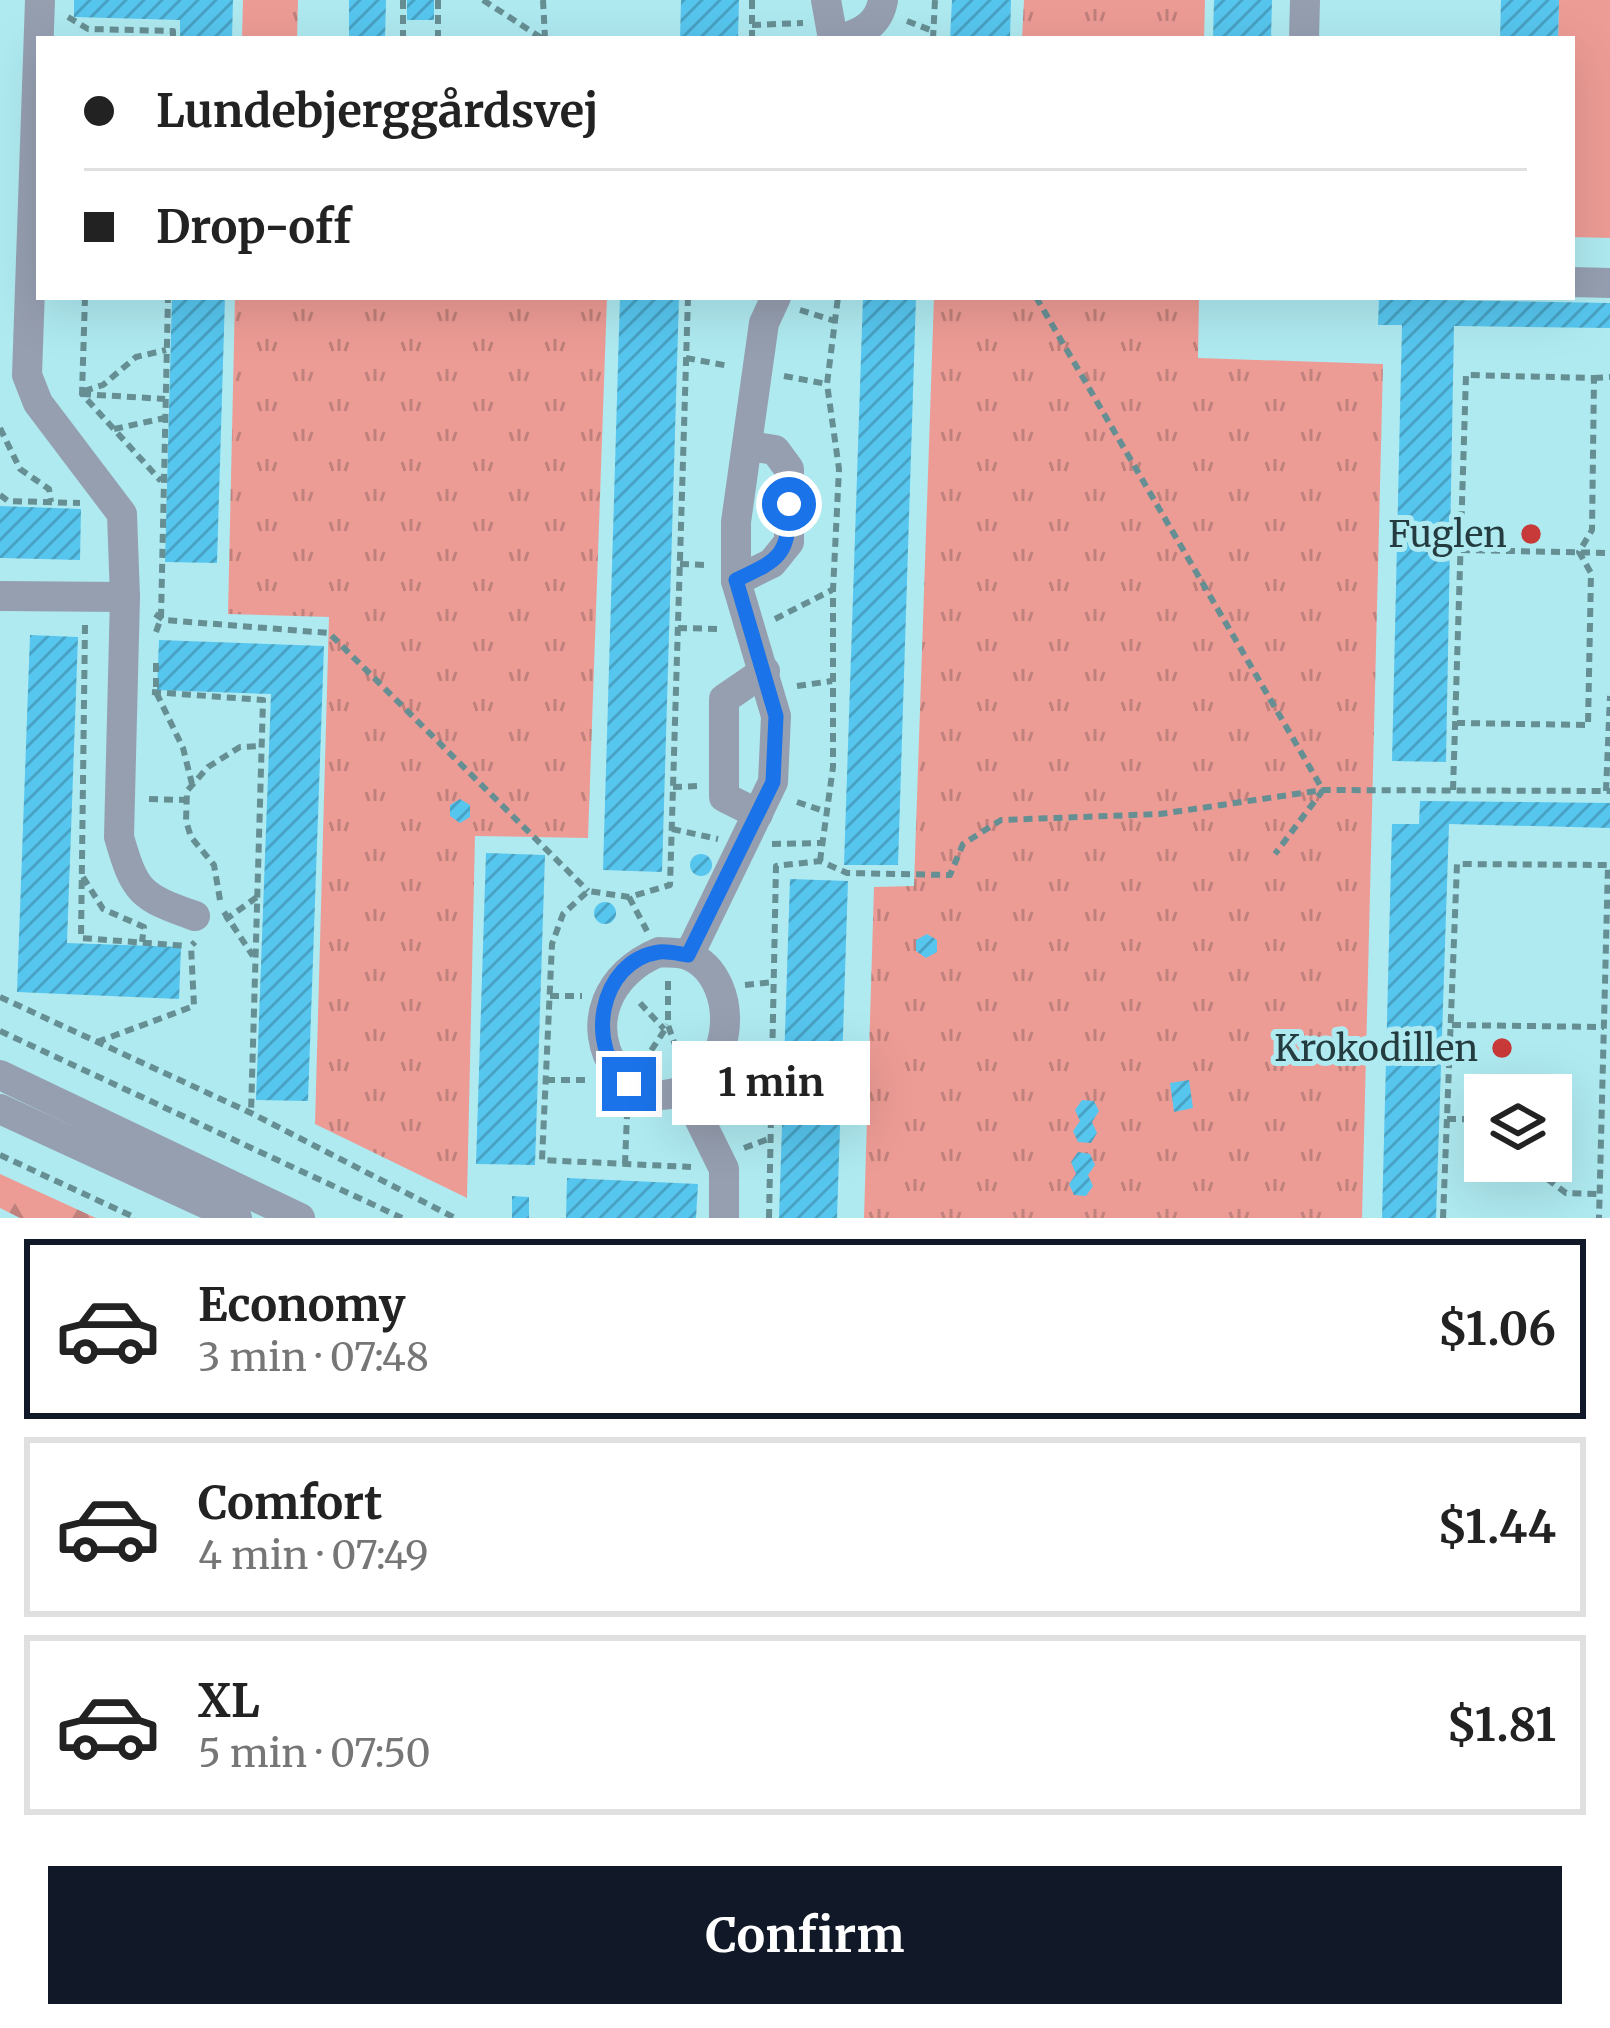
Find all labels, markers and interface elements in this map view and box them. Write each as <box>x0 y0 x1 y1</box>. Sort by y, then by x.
text: Lundebjerggårdsvej <box>156 83 599 139</box>
text: Drop-off <box>156 199 351 255</box>
route start <box>762 477 816 531</box>
place label: Fuglen <box>1388 512 1507 557</box>
marker: Fuglen <box>1518 521 1544 547</box>
place label: Krokodillen <box>1274 1026 1478 1071</box>
marker: Krokodillen <box>1489 1035 1515 1061</box>
callout: 1 min <box>671 1042 869 1126</box>
route end <box>602 1057 656 1111</box>
text: 1 min <box>718 1058 824 1107</box>
map controls <box>1464 1074 1572 1182</box>
button: layers <box>1464 1074 1572 1182</box>
icon: car <box>54 1275 162 1383</box>
text: Economy <box>198 1277 406 1333</box>
text: $1.06 <box>1438 1301 1556 1357</box>
text: 3 min · 07:48 <box>198 1333 429 1382</box>
icon: car <box>54 1473 162 1581</box>
text: Comfort <box>198 1475 382 1531</box>
text: $1.44 <box>1437 1499 1556 1555</box>
text: 4 min · 07:49 <box>198 1531 429 1580</box>
icon: car <box>54 1671 162 1779</box>
text: XL <box>198 1673 260 1729</box>
text: $1.81 <box>1446 1697 1556 1753</box>
text: 5 min · 07:50 <box>198 1729 431 1778</box>
button: Confirm <box>48 1866 1562 2004</box>

